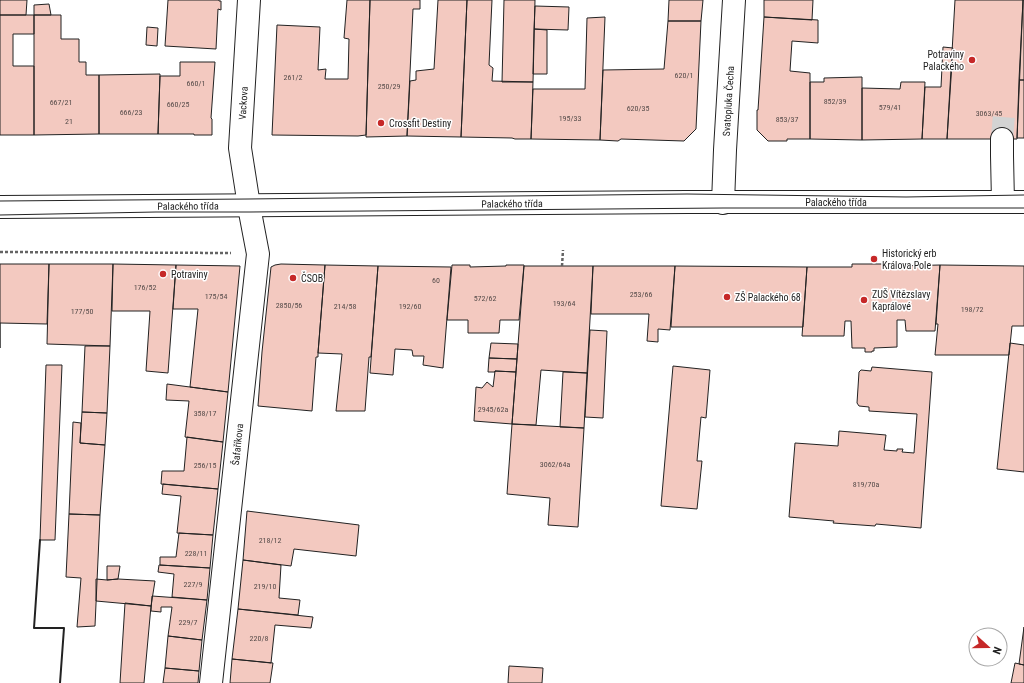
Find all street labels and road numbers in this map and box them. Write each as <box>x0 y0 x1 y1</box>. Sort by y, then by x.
street label: Svatopluka Čecha <box>720 65 736 137</box>
street label: Vackova <box>236 86 249 120</box>
street label: Palackého třída <box>805 197 867 208</box>
street label: Palackého třída <box>481 198 543 209</box>
street label: Palackého třída <box>157 200 219 211</box>
street label: Šafaříkova <box>228 423 245 466</box>

